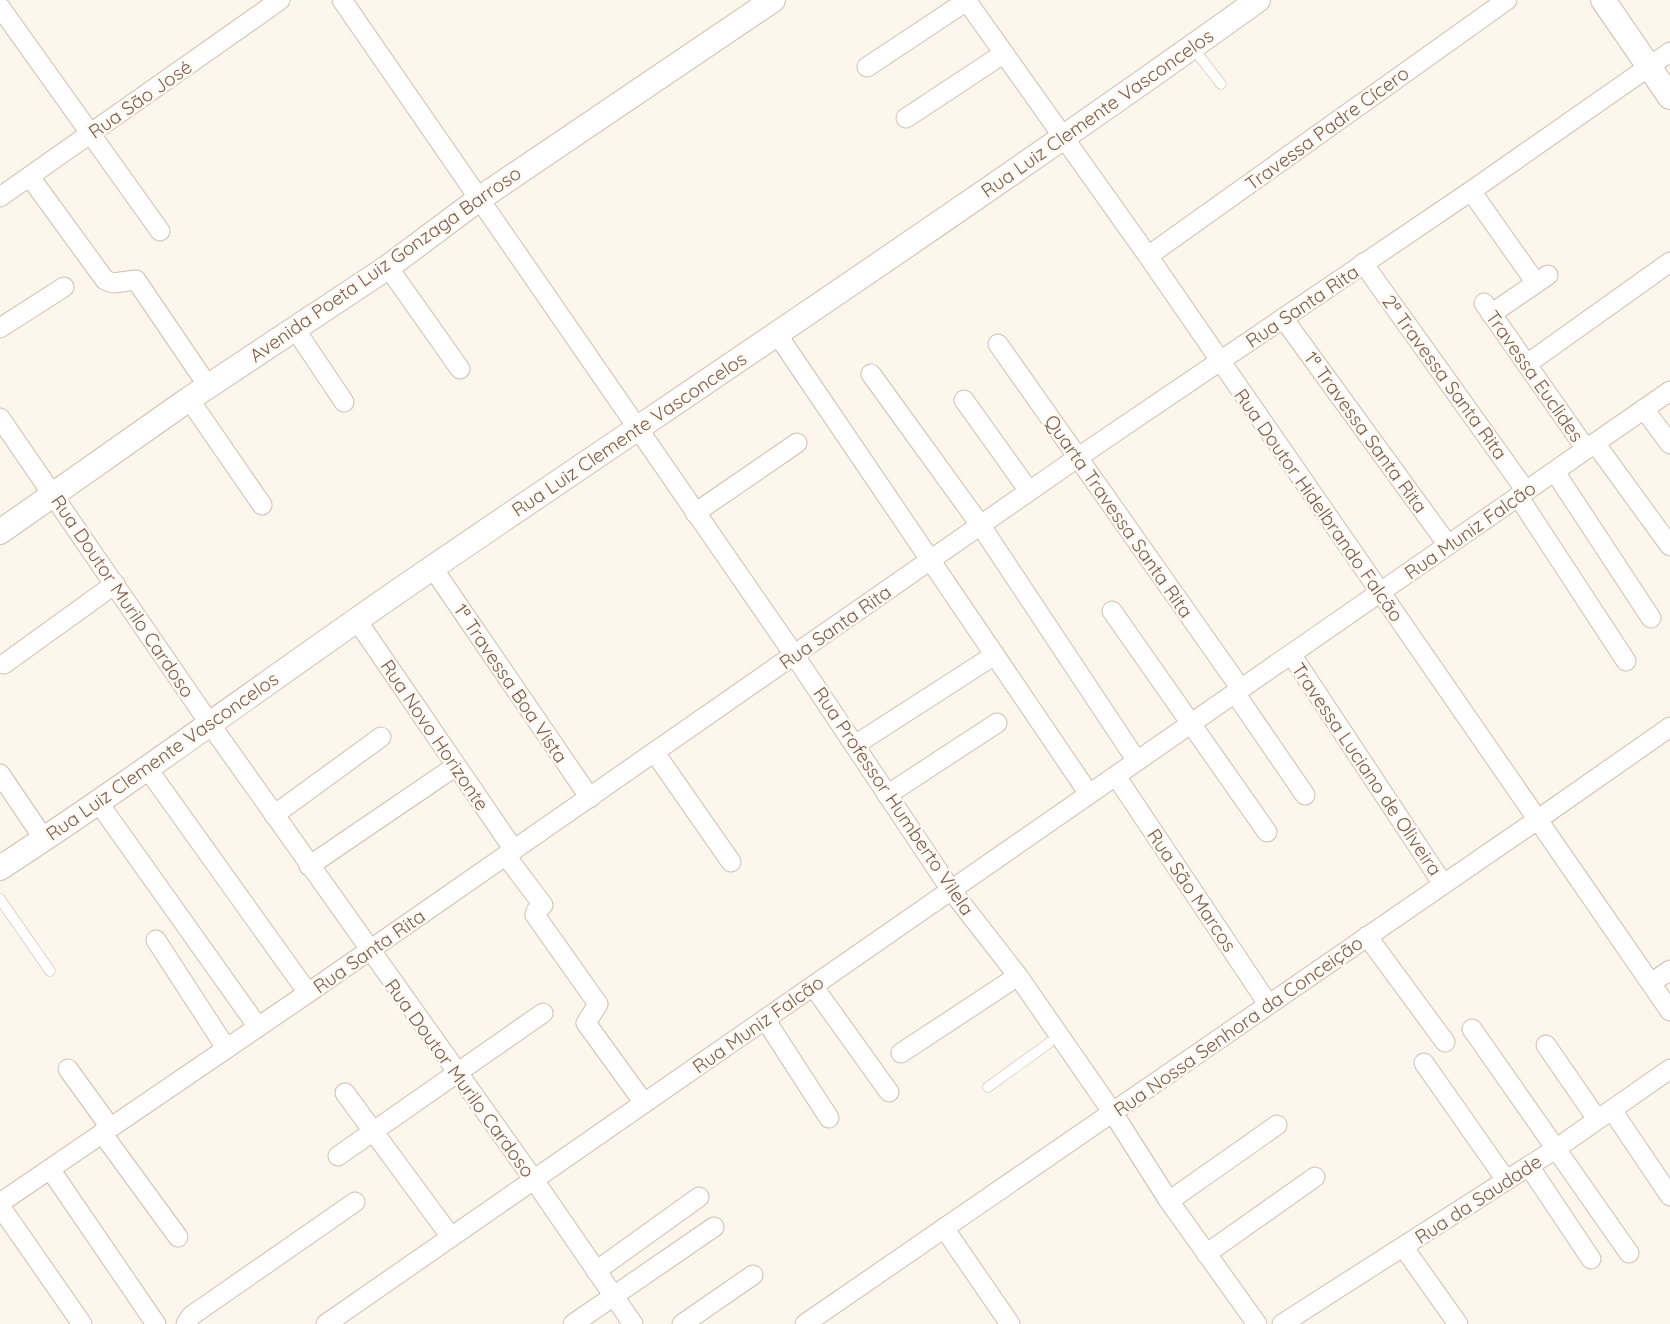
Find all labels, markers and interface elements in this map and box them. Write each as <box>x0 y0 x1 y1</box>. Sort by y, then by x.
street label: Rua Luiz Clemente Vasconcelos <box>976 23 1218 203</box>
street label: Rua São José <box>84 54 196 144</box>
street label: Travessa Padre Cícero <box>1240 61 1414 195</box>
street label: Avenida Poeta Luiz Gonzaga Barroso <box>245 161 525 367</box>
street label: Rua Santa Rita <box>1241 259 1363 353</box>
street label: 2ª Travessa Santa Rita <box>1377 290 1513 464</box>
street label: Travessa Euclides <box>1481 306 1589 446</box>
street label: Rua Luiz Clemente Vasconcelos <box>507 346 751 522</box>
street label: 1ª Travessa Santa Rita <box>1299 346 1433 518</box>
street label: Rua Doutor Hidelbrando Falcão <box>1229 384 1409 626</box>
street label: Quarta Travessa Santa Rita <box>1040 410 1198 622</box>
street label: Rua Muniz Falcão <box>1400 476 1540 584</box>
street label: Rua Doutor Murilo Cardoso <box>46 490 200 702</box>
street label: Rua Santa Rita <box>774 580 896 674</box>
street label: 1ª Travessa Boa Vista <box>449 599 573 767</box>
street label: Rua Novo Horizonte <box>376 655 494 815</box>
street label: Travessa Luciano de Oliveira <box>1287 658 1447 880</box>
street label: Rua Luiz Clemente Vasconcelos <box>41 666 283 846</box>
street label: Rua Professor Humberto Vilela <box>808 682 980 920</box>
street label: Rua São Marcos <box>1142 824 1242 956</box>
street label: Rua Santa Rita <box>308 904 430 998</box>
street label: Rua Nossa Senhora da Conceição <box>1109 930 1367 1122</box>
street label: Rua Muniz Falcão <box>688 970 828 1078</box>
street label: Rua Doutor Murilo Cardoso <box>380 974 540 1182</box>
street label: Rua da Saudade <box>1410 1149 1546 1249</box>

